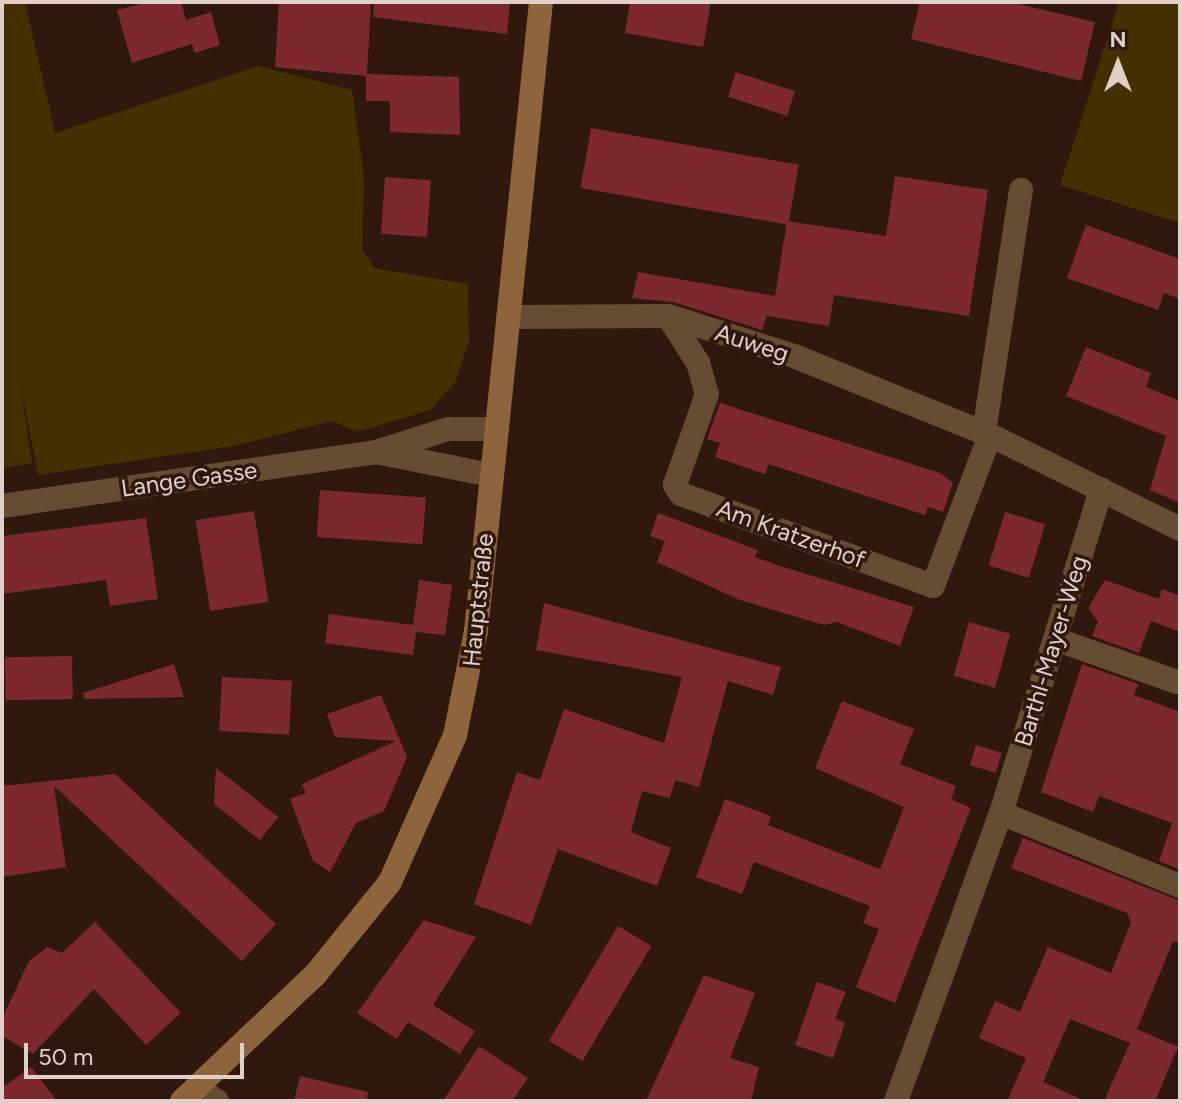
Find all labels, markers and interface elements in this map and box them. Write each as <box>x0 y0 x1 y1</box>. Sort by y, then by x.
north arrow <box>1078 24 1158 104</box>
text: N <box>1109 26 1127 53</box>
street label: Auweg <box>712 318 792 368</box>
street label: Lange Gasse <box>119 455 259 503</box>
street label: Am Kratzerhof <box>713 494 869 574</box>
street label: Hauptstraße <box>457 532 499 668</box>
street label: Barthl-Mayer-Weg <box>1008 552 1094 750</box>
scale bar <box>28 1027 248 1077</box>
text: 50 m <box>38 1042 94 1071</box>

